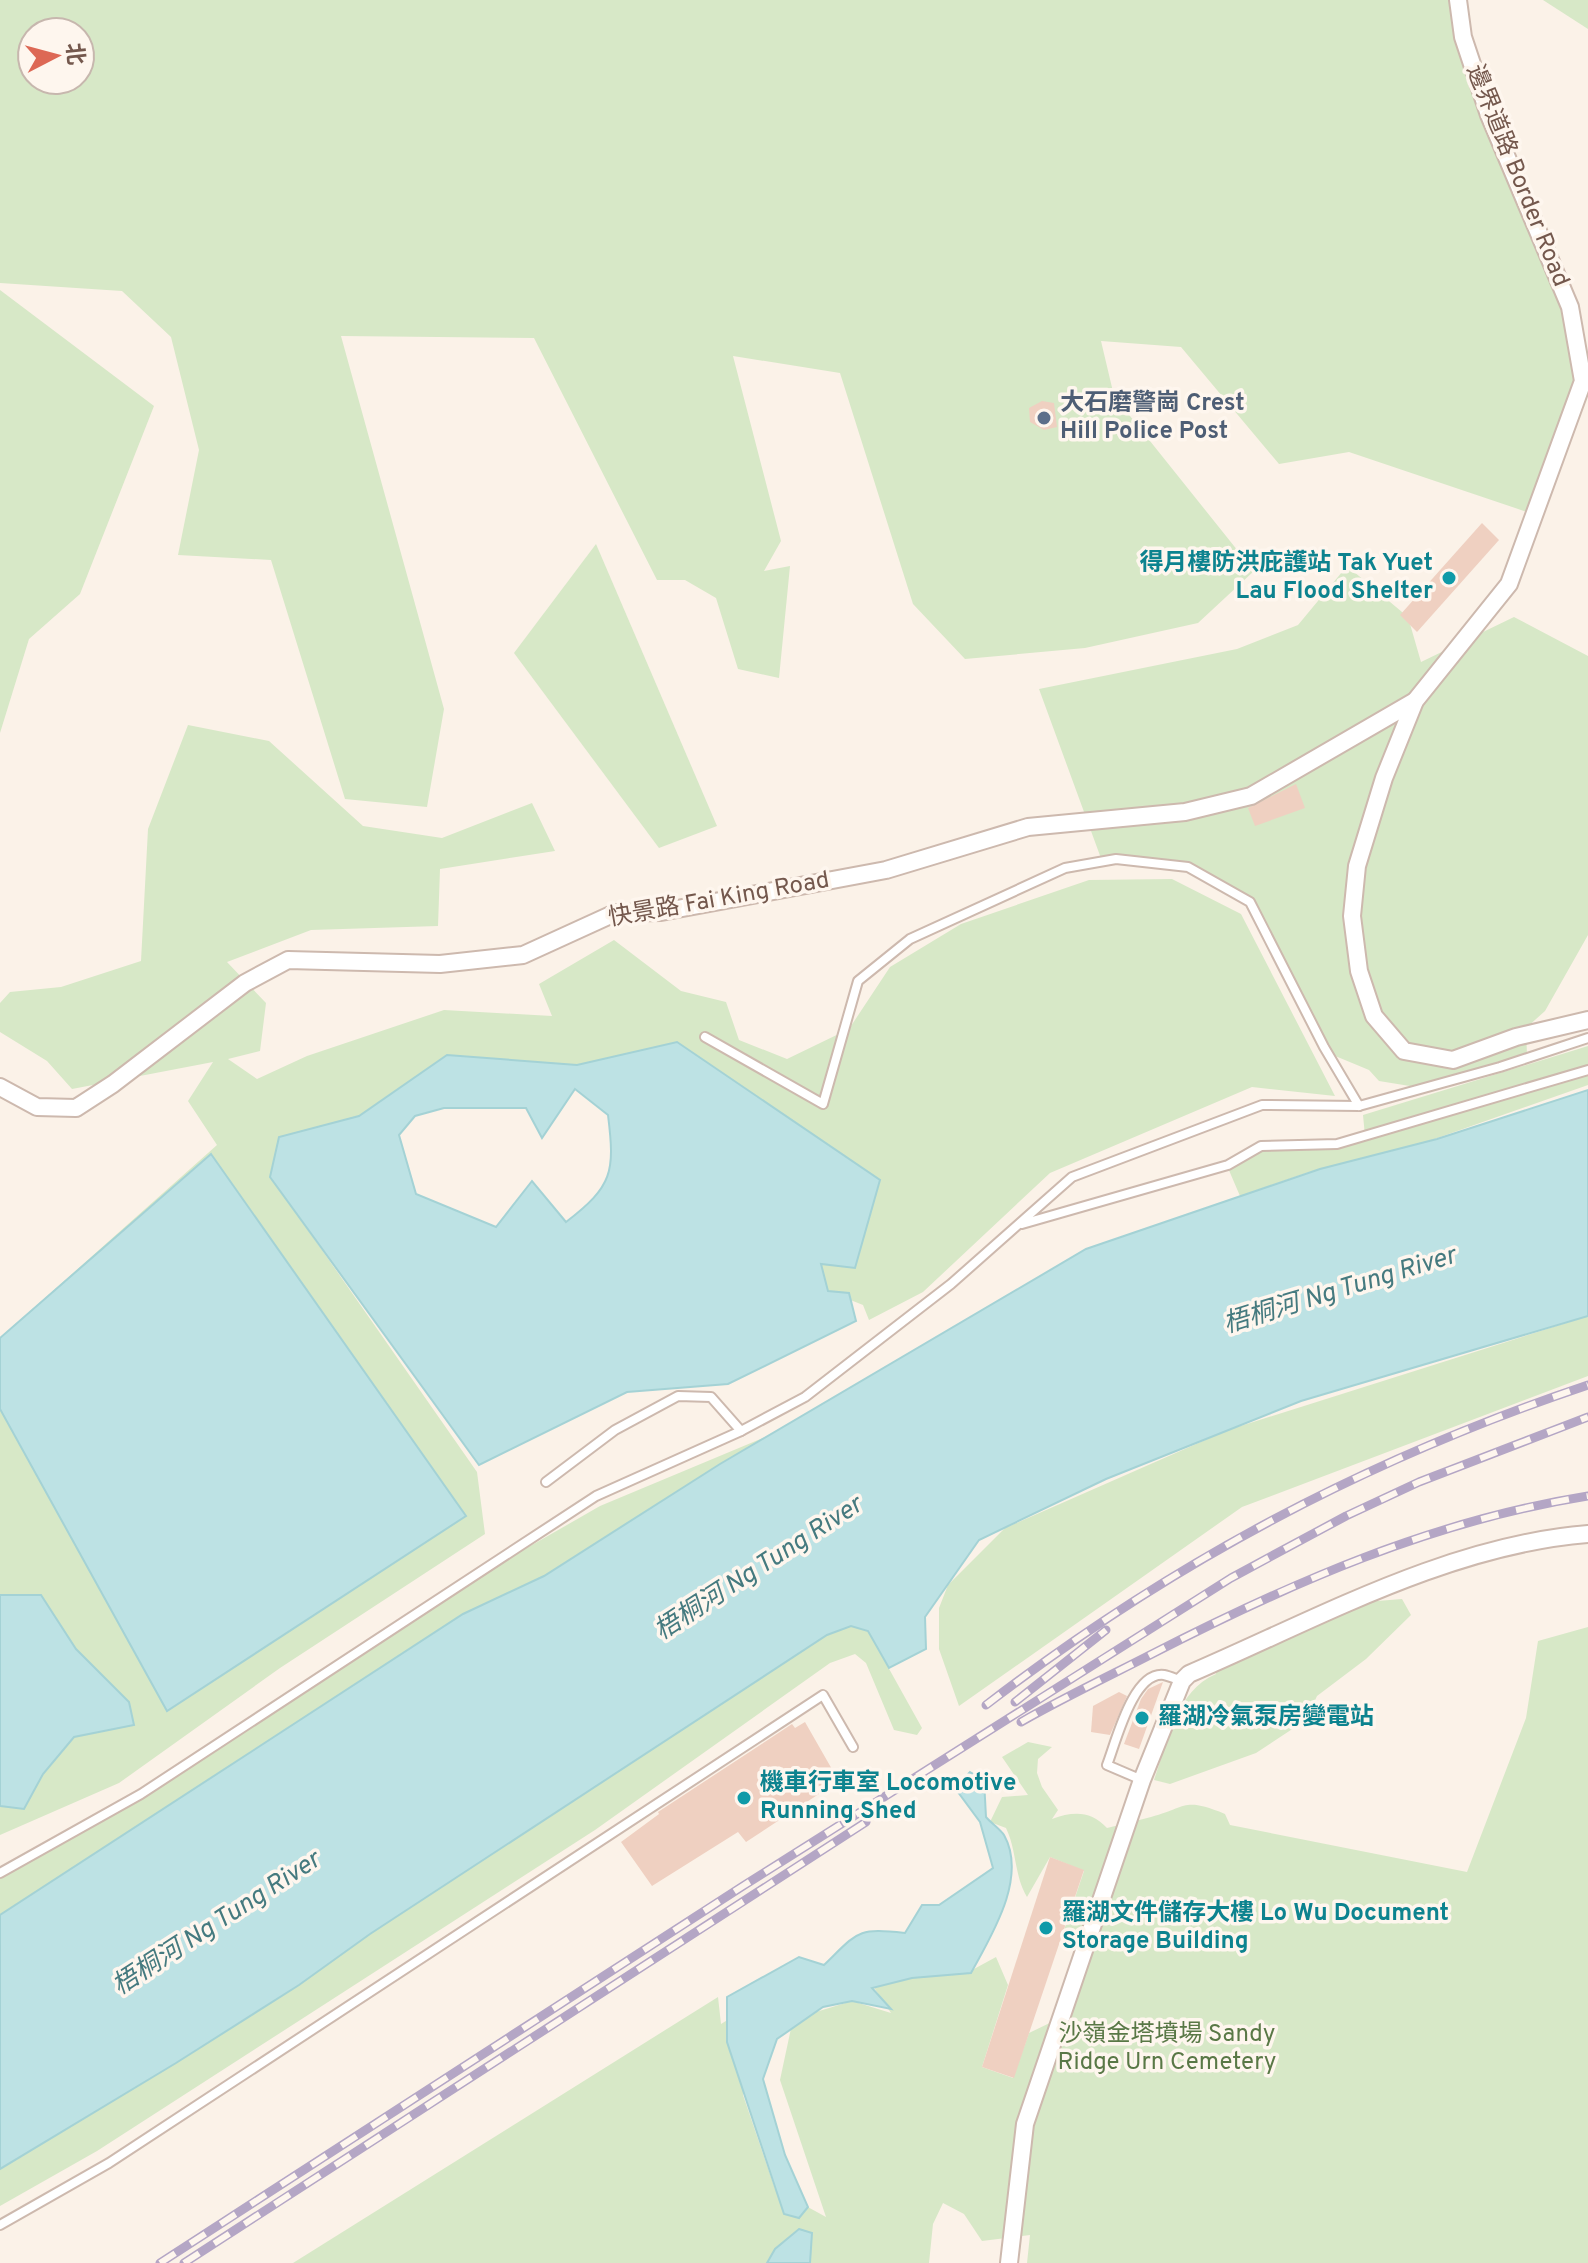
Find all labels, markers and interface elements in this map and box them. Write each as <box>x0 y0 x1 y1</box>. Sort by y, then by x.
north arrow <box>16 16 96 96</box>
text: 北 <box>59 42 88 67</box>
street label: 邊界道路 Border Road <box>1459 61 1575 291</box>
place label: 大石磨警崗 Crest Hill Police Post <box>1060 389 1245 447</box>
marker: 大石磨警崗 Crest Hill Police Post <box>1035 409 1053 427</box>
place label: 得月樓防洪庇護站 Tak Yuet Lau Flood Shelter <box>1139 549 1433 607</box>
marker: 得月樓防洪庇護站 Tak Yuet Lau Flood Shelter <box>1440 569 1458 587</box>
street label: 快景路 Fai King Road <box>606 866 832 934</box>
water label: 梧桐河 Ng Tung River <box>1220 1239 1462 1342</box>
water label: 梧桐河 Ng Tung River <box>649 1488 871 1649</box>
place label: 羅湖冷氣泵房變電站 <box>1158 1703 1374 1733</box>
marker: 羅湖冷氣泵房變電站 <box>1133 1709 1151 1727</box>
place label: 機車行車室 Locomotive Running Shed <box>760 1769 1016 1827</box>
marker: 機車行車室 Locomotive Running Shed <box>735 1789 753 1807</box>
water label: 梧桐河 Ng Tung River <box>107 1843 329 2004</box>
place label: 羅湖文件儲存大樓 Lo Wu Document Storage Building <box>1062 1899 1449 1957</box>
marker: 羅湖文件儲存大樓 Lo Wu Document Storage Building <box>1037 1919 1055 1937</box>
park label: 沙嶺金塔墳場 Sandy Ridge Urn Cemetery <box>1058 2020 1276 2078</box>

